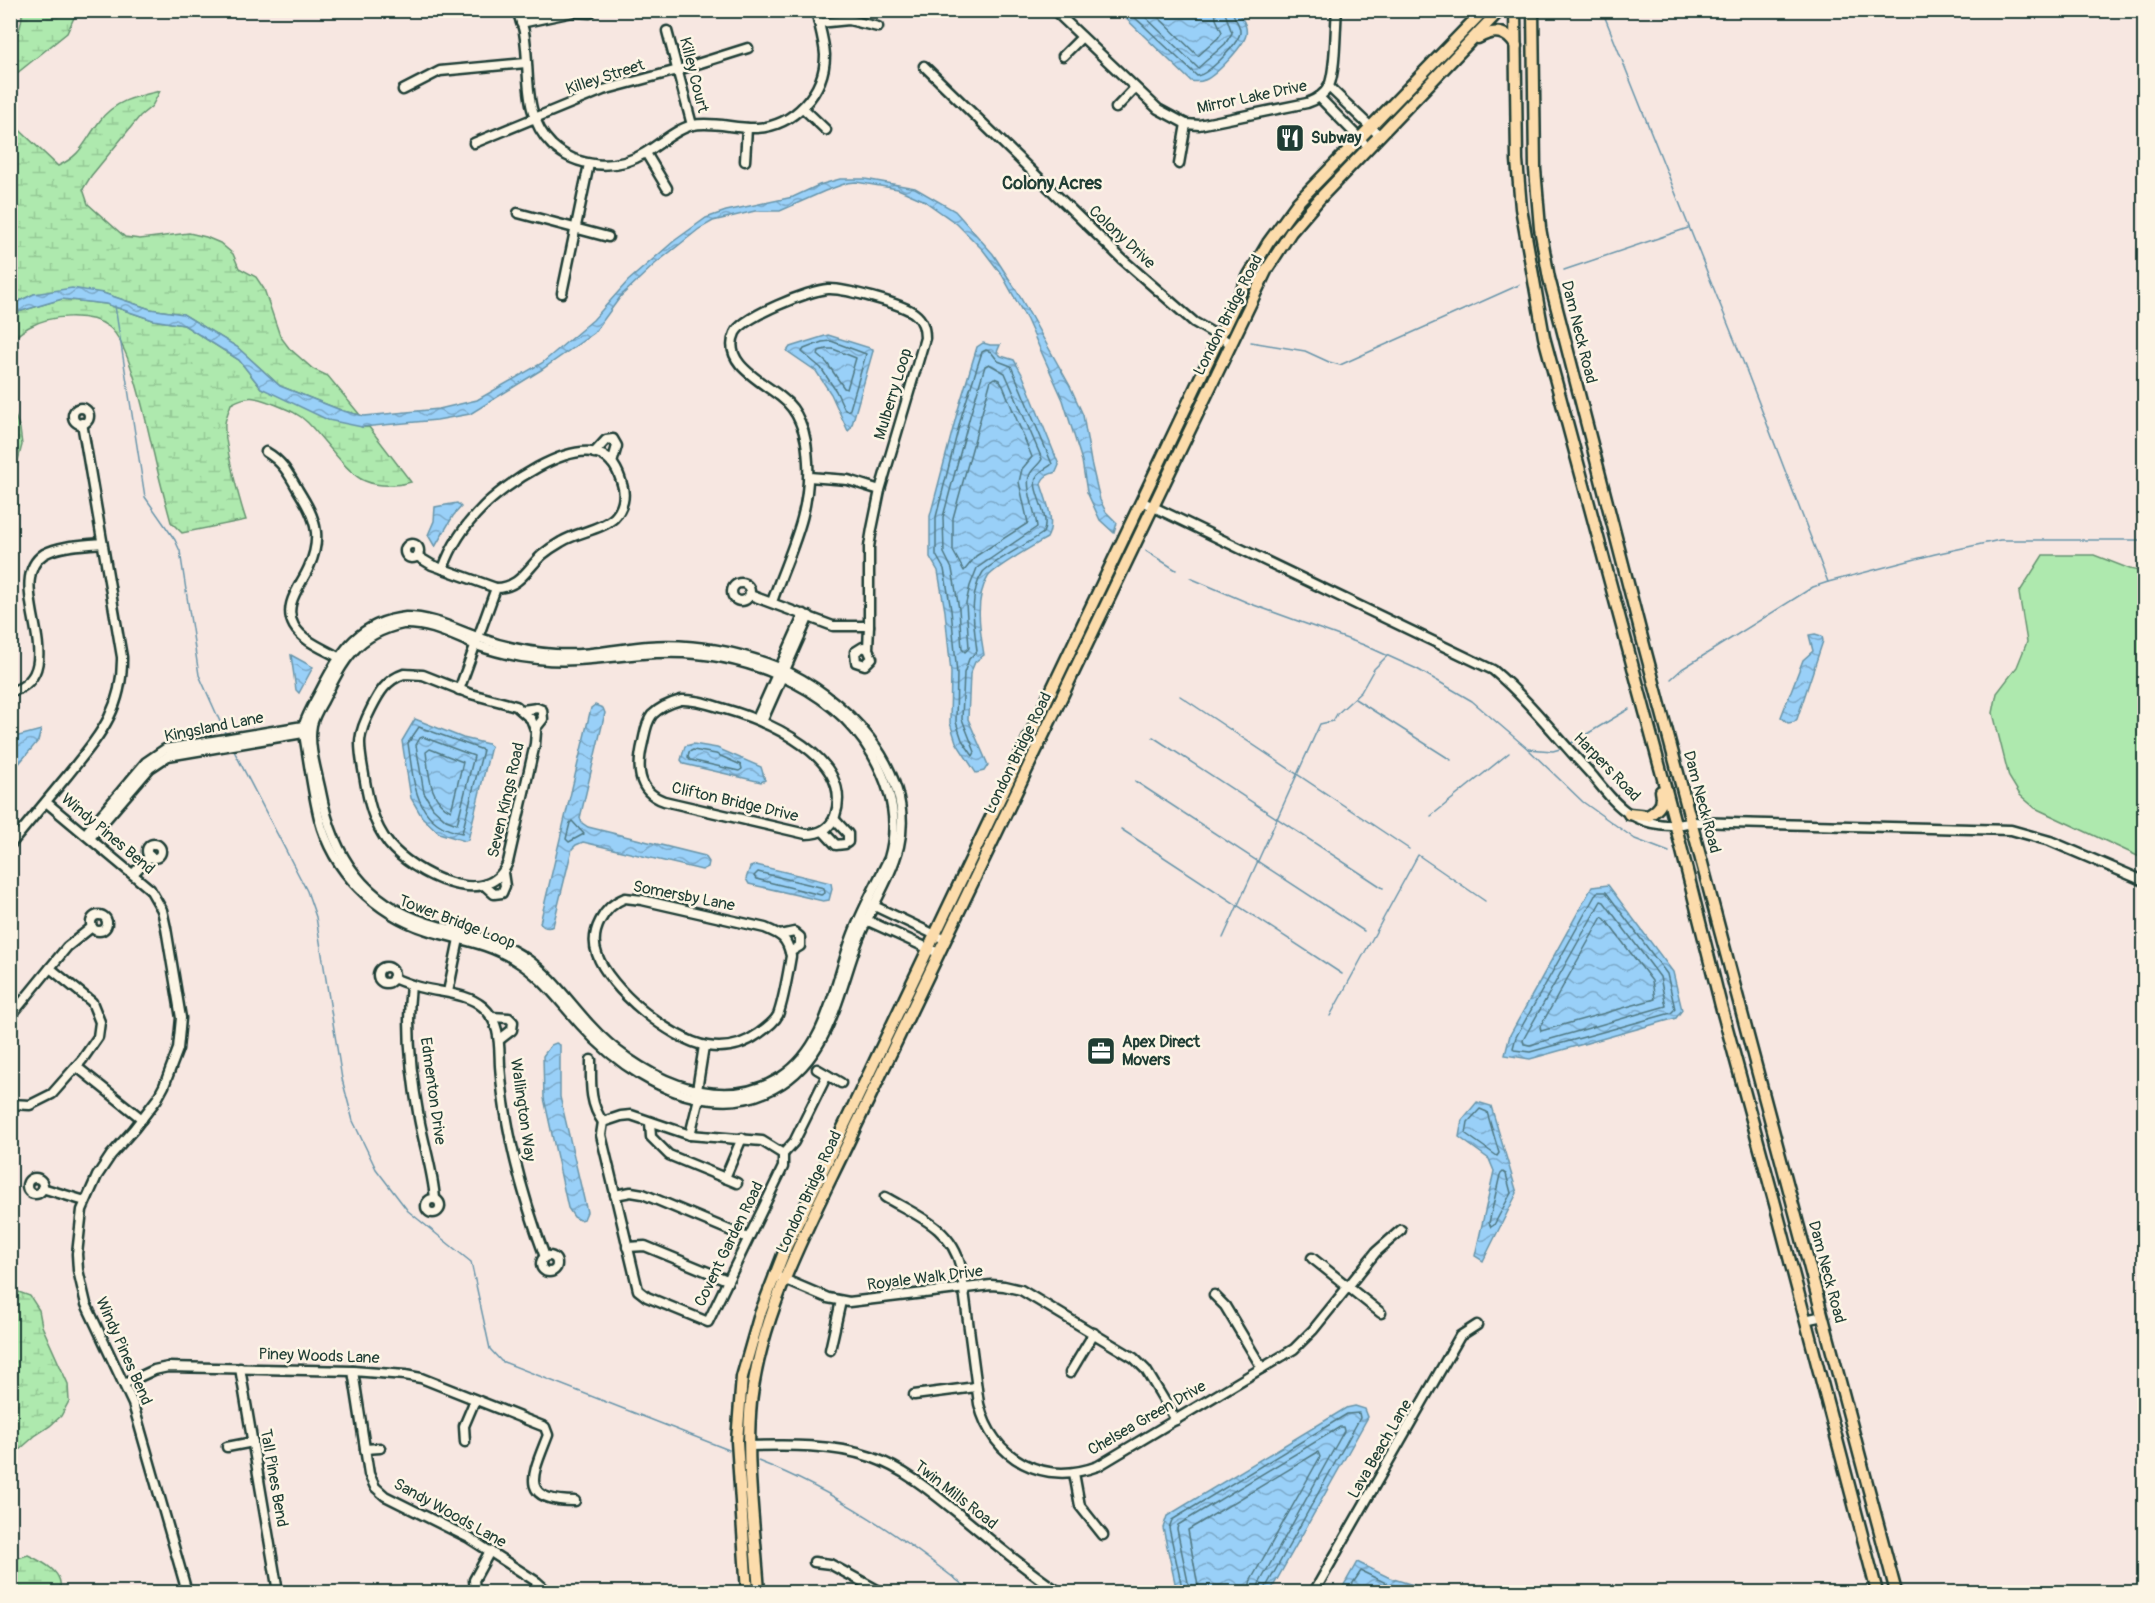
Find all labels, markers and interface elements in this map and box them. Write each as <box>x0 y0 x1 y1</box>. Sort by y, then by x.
street label: Killey Court <box>675 35 713 115</box>
street label: Killey Street <box>563 55 647 99</box>
street label: Mirror Lake Drive <box>1195 76 1309 118</box>
restaurant icon: Subway <box>1274 122 1306 154</box>
place label: Subway <box>1311 128 1361 148</box>
district label: Colony Acres <box>1002 172 1103 195</box>
street label: Colony Drive <box>1084 201 1160 273</box>
street label: London Bridge Road <box>1189 251 1267 379</box>
street label: Dam Neck Road <box>1557 279 1601 385</box>
street label: Mulberry Loop <box>870 346 916 442</box>
street label: London Bridge Road <box>980 689 1056 817</box>
street label: Kingsland Lane <box>163 708 265 746</box>
street label: Harpers Road <box>1569 728 1645 806</box>
street label: Seven Kings Road <box>483 740 529 860</box>
street label: Dam Neck Road <box>1679 749 1725 855</box>
street label: Clifton Bridge Drive <box>670 778 800 826</box>
street label: Windy Pines Bend <box>57 789 159 879</box>
street label: Somersby Lane <box>631 876 737 916</box>
street label: Tower Bridge Loop <box>396 891 518 953</box>
place label: Apex Direct Movers <box>1122 1032 1201 1070</box>
office icon: Apex Direct Movers <box>1085 1035 1117 1067</box>
street label: Edmenton Drive <box>416 1036 450 1146</box>
street label: Wallington Way <box>506 1057 540 1163</box>
street label: London Bridge Road <box>772 1128 846 1256</box>
street label: Covent Garden Road <box>690 1178 768 1310</box>
street label: Dam Neck Road <box>1804 1219 1850 1325</box>
street label: Royale Walk Drive <box>866 1261 984 1295</box>
street label: Windy Pines Bend <box>91 1294 157 1408</box>
street label: Piney Woods Lane <box>258 1344 380 1368</box>
street label: Chelsea Green Drive <box>1084 1376 1210 1460</box>
street label: Lava Beach Lane <box>1344 1396 1416 1502</box>
street label: Tall Pines Bend <box>256 1427 292 1529</box>
street label: Twin Mills Road <box>910 1456 1002 1534</box>
street label: Sandy Woods Lane <box>390 1474 510 1552</box>

